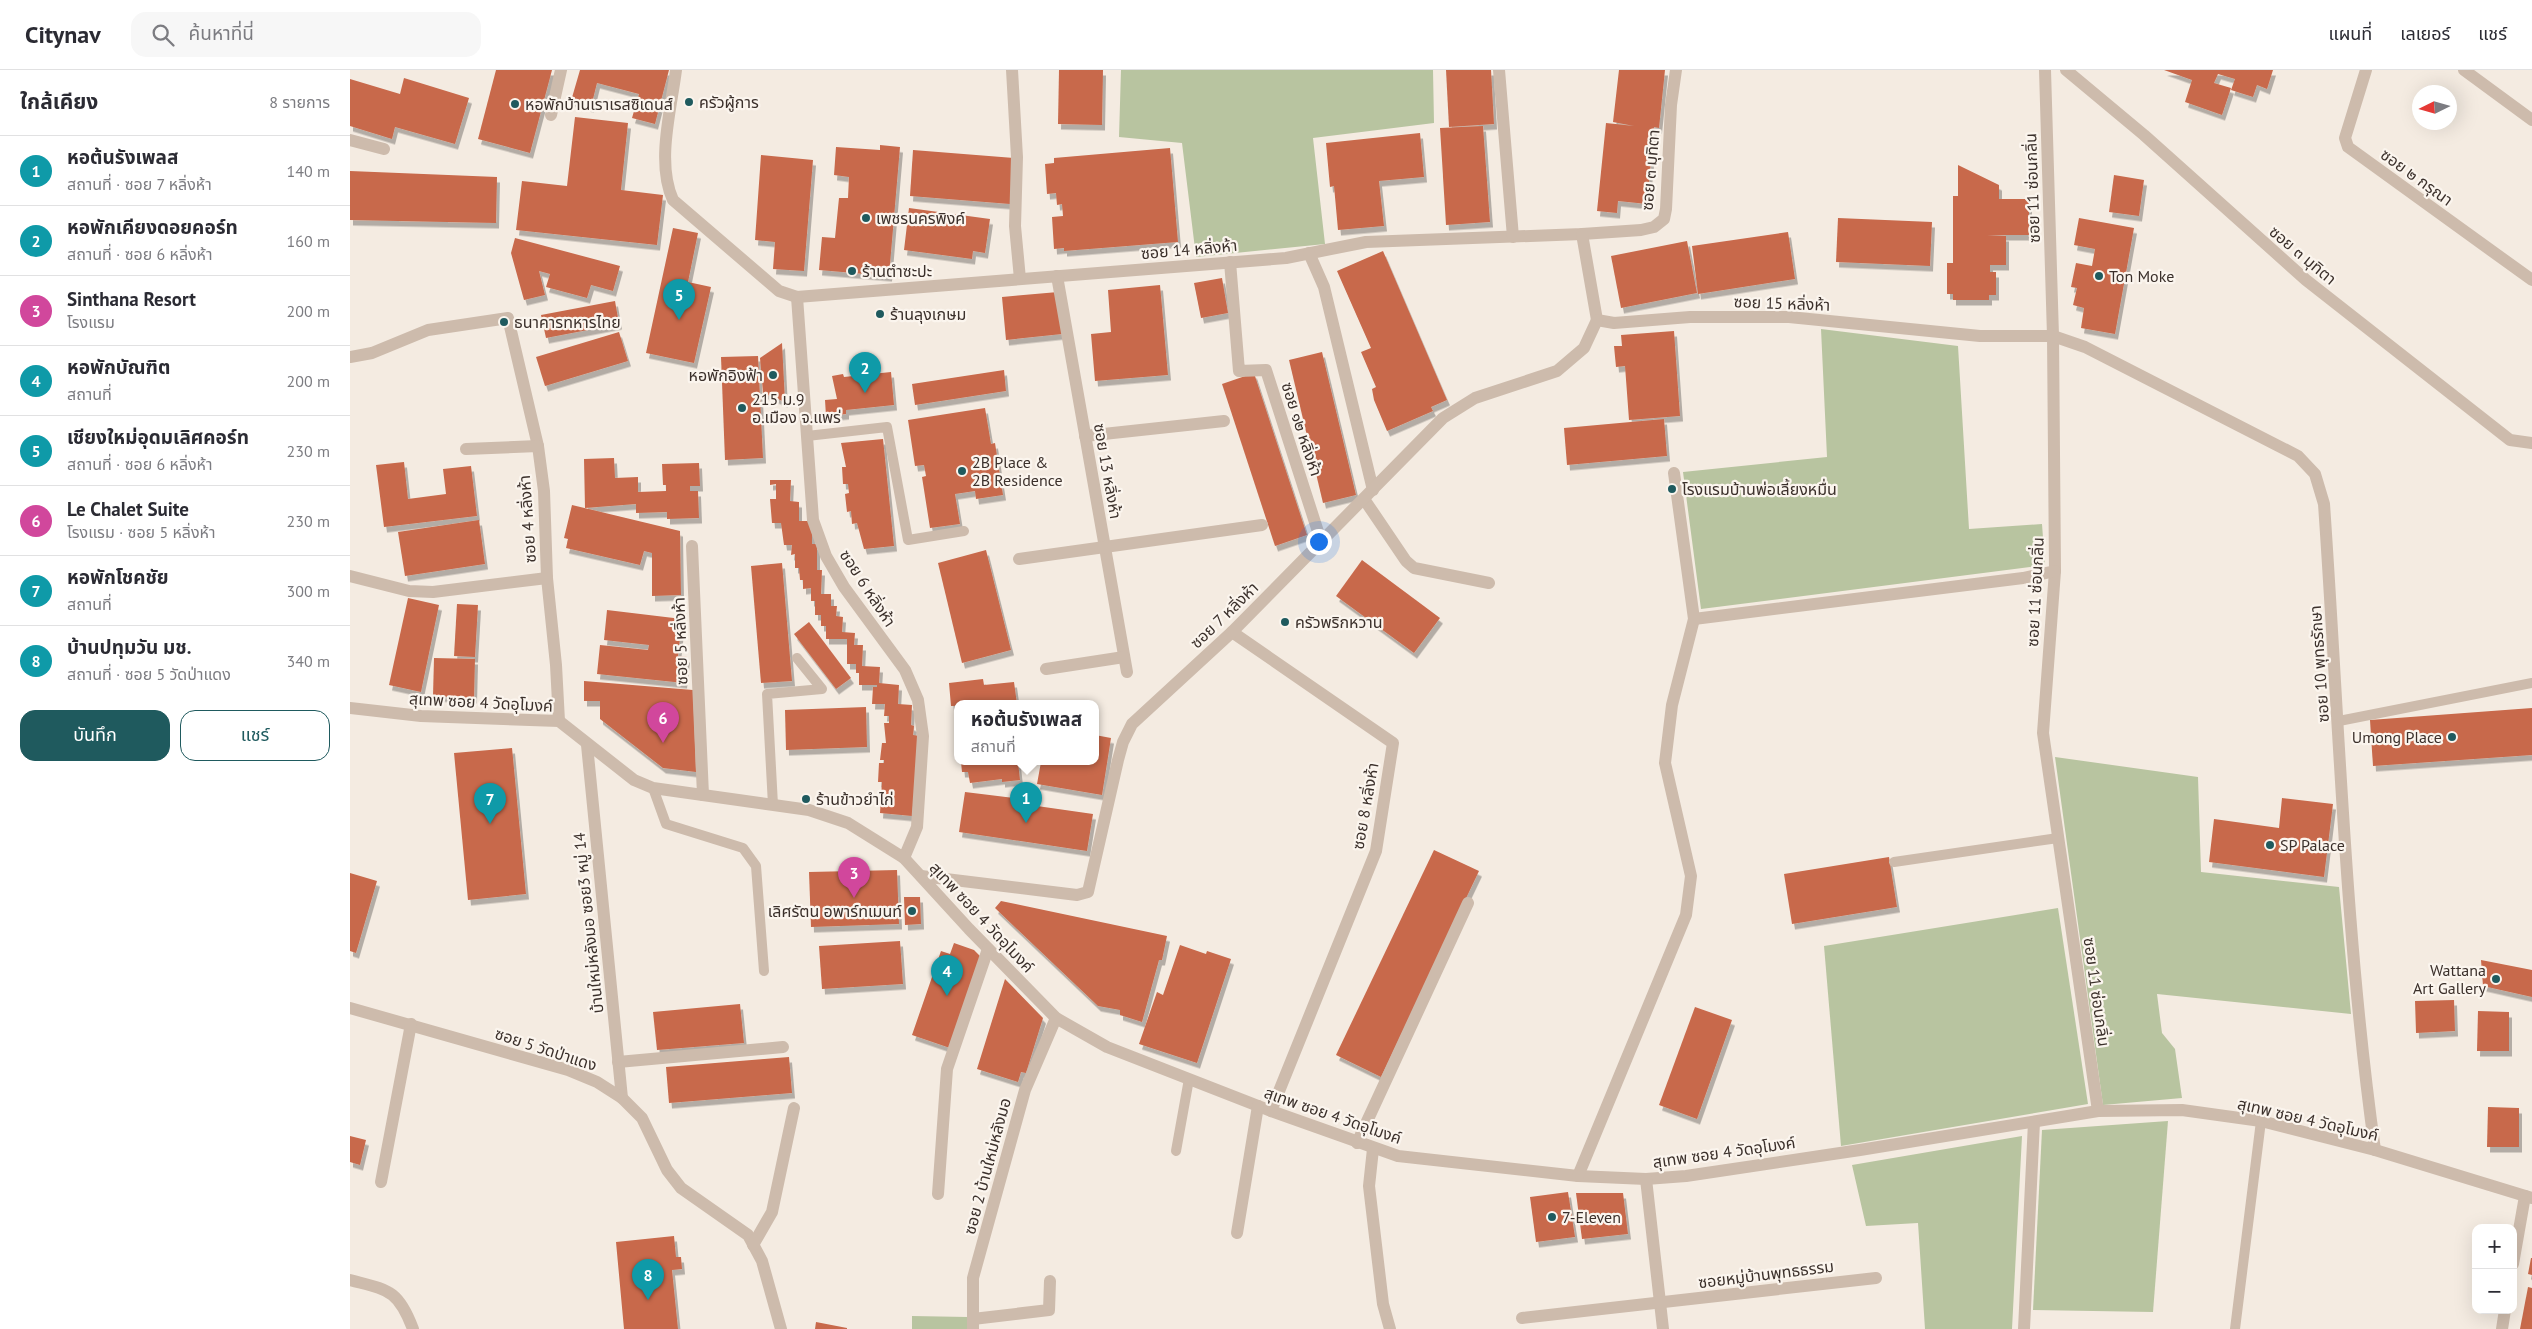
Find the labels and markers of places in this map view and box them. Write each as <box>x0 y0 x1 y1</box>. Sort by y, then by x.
place label: ครัวผู้การ <box>699 92 759 112</box>
place label: หอพักบ้านเราเรสซิเดนส์ <box>525 94 673 114</box>
marker: ครัวผู้การ <box>683 96 695 108</box>
marker: หอพักบ้านเราเรสซิเดนส์ <box>509 98 521 110</box>
place label: เพชรนครพิงค์ <box>876 208 965 228</box>
marker: เพชรนครพิงค์ <box>860 212 872 224</box>
place label: ร้านตำซะปะ <box>862 261 932 281</box>
marker: ร้านตำซะปะ <box>846 265 858 277</box>
place label: Ton Moke <box>2109 266 2174 286</box>
marker: Ton Moke <box>2093 270 2105 282</box>
pin: 5 <box>663 279 695 320</box>
place label: ร้านลุงเกษม <box>890 304 966 324</box>
marker: ร้านลุงเกษม <box>874 308 886 320</box>
place label: ธนาคารทหารไทย <box>514 312 621 332</box>
marker: ธนาคารทหารไทย <box>498 316 510 328</box>
pin: 2 <box>849 352 881 393</box>
place label: หอพักอิงฟ้า <box>689 365 763 385</box>
marker: หอพักอิงฟ้า <box>767 369 779 381</box>
place label: 215 ม.9 อ.เมือง จ.แพร่ <box>752 389 841 427</box>
marker: 215 ม.9 อ.เมือง จ.แพร่ <box>736 402 748 414</box>
place label: 2B Place & 2B Residence <box>972 452 1063 490</box>
marker: 2B Place & 2B Residence <box>956 465 968 477</box>
place label: โรงแรมบ้านพ่อเลี้ยงหมื่น <box>1682 478 1837 499</box>
marker: โรงแรมบ้านพ่อเลี้ยงหมื่น <box>1666 483 1678 495</box>
place label: ครัวพริกหวาน <box>1295 612 1383 632</box>
marker: ครัวพริกหวาน <box>1279 616 1291 628</box>
pin: 6 <box>647 702 679 743</box>
place label: Umong Place <box>2352 727 2442 747</box>
marker: Umong Place <box>2446 731 2458 743</box>
pin: 1 <box>1010 782 1042 823</box>
pin: 7 <box>474 783 506 824</box>
place label: ร้านข้าวยำไก่ <box>816 789 894 809</box>
marker: ร้านข้าวยำไก่ <box>800 793 812 805</box>
place label: SP Palace <box>2280 835 2345 855</box>
marker: SP Palace <box>2264 839 2276 851</box>
pin: 3 <box>838 857 870 898</box>
place label: เลิศรัตน อพาร์ทเมนท์ <box>768 901 902 921</box>
marker: เลิศรัตน อพาร์ทเมนท์ <box>906 905 918 917</box>
pin: 4 <box>931 955 963 996</box>
place label: Wattana Art Gallery <box>2413 960 2487 998</box>
marker: Wattana Art Gallery <box>2490 973 2502 985</box>
place label: 7-Eleven <box>1562 1207 1621 1227</box>
marker: 7-Eleven <box>1546 1211 1558 1223</box>
pin: 8 <box>632 1259 664 1300</box>

